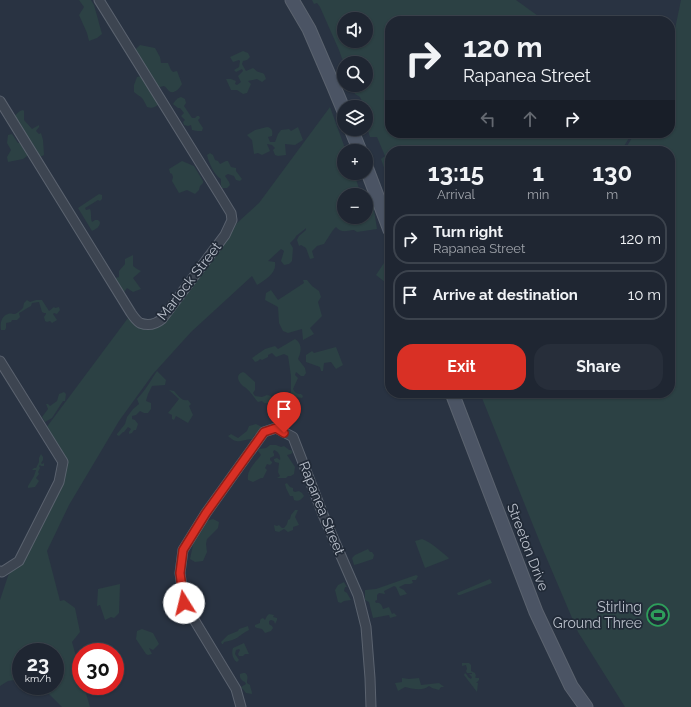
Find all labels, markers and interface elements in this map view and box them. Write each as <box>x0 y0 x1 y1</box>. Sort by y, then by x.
map controls <box>337 12 373 224</box>
button: sound <box>337 12 373 48</box>
text: 120 m <box>463 31 543 64</box>
icon: right <box>397 32 449 84</box>
button: search <box>337 56 373 92</box>
text: Rapanea Street <box>463 65 591 86</box>
button: layers <box>337 100 373 136</box>
icon: left <box>477 108 499 130</box>
icon: ahead <box>519 108 541 130</box>
icon: right <box>561 108 583 130</box>
button: + <box>337 144 373 180</box>
text: 13:15 <box>428 158 484 187</box>
text: 1 <box>532 158 544 187</box>
text: 130 <box>592 158 632 187</box>
text: Arrival <box>437 187 475 202</box>
text: min <box>527 187 549 202</box>
text: m <box>606 187 618 202</box>
button: − <box>337 188 373 224</box>
text: Turn right <box>433 223 503 241</box>
icon: right <box>399 228 421 250</box>
text: 120 m <box>620 230 661 248</box>
street label: Marlock Street <box>154 239 225 323</box>
text: Rapanea Street <box>433 241 525 256</box>
icon: arrive <box>399 284 421 306</box>
text: Arrive at destination <box>433 286 578 304</box>
text: 10 m <box>628 286 661 304</box>
button: Exit <box>397 344 526 390</box>
button: Share <box>534 344 663 390</box>
pin <box>267 392 301 433</box>
icon: arrive <box>273 398 295 420</box>
street label: Rapanea Street <box>296 459 348 557</box>
street label: Streeton Drive <box>504 501 552 593</box>
position arrow <box>163 582 205 624</box>
place label: Stirling Ground Three <box>553 599 642 631</box>
sports icon: Stirling Ground Three <box>645 602 671 628</box>
speed limit sign: 30 <box>72 643 124 695</box>
text: 23 <box>27 652 49 676</box>
text: km/h <box>25 673 51 684</box>

